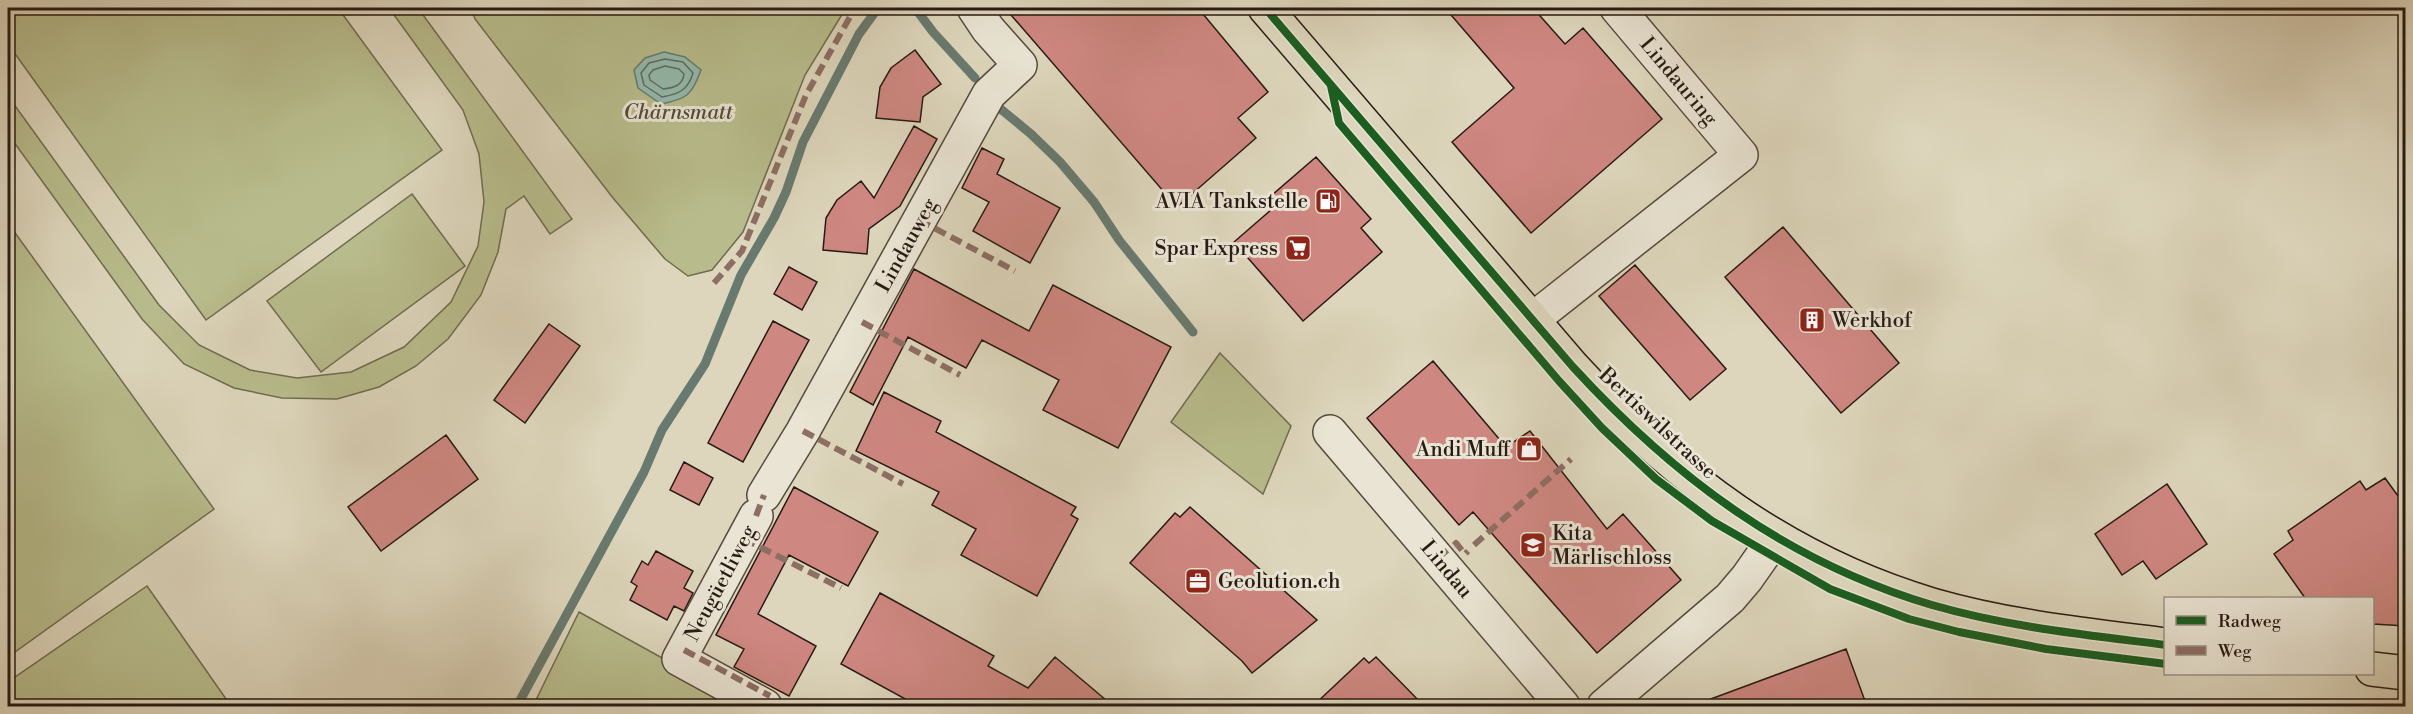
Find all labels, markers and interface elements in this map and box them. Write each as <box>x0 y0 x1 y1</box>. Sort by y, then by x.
street label: Lindauring <box>1634 32 1723 131</box>
park label: Chärnsmatt <box>623 100 734 126</box>
fuel station icon: AVIA Tankstelle <box>1313 186 1343 216</box>
place label: AVIA Tankstelle <box>1154 189 1308 215</box>
street label: Lindauweg <box>870 194 943 297</box>
supermarket icon: Spar Express <box>1283 233 1313 263</box>
place label: Spar Express <box>1155 236 1278 262</box>
building icon: Werkhof <box>1797 305 1827 335</box>
place label: Werkhof <box>1831 308 1913 334</box>
street label: Bertiswilstrasse <box>1592 362 1722 485</box>
shop icon: Andi Muff <box>1514 434 1544 464</box>
place label: Andi Muff <box>1415 437 1511 463</box>
street label: Neugüetliweg <box>679 521 762 646</box>
place label: Kita Märlischloss <box>1552 521 1672 571</box>
school or university icon: Kita Märlischloss <box>1518 530 1548 560</box>
street label: Lindau <box>1414 535 1478 604</box>
office icon: Geolution.ch <box>1183 566 1213 596</box>
place label: Geolution.ch <box>1218 569 1341 595</box>
legend <box>2164 597 2374 675</box>
text: Radweg <box>2218 610 2282 633</box>
text: Weg <box>2217 640 2252 663</box>

